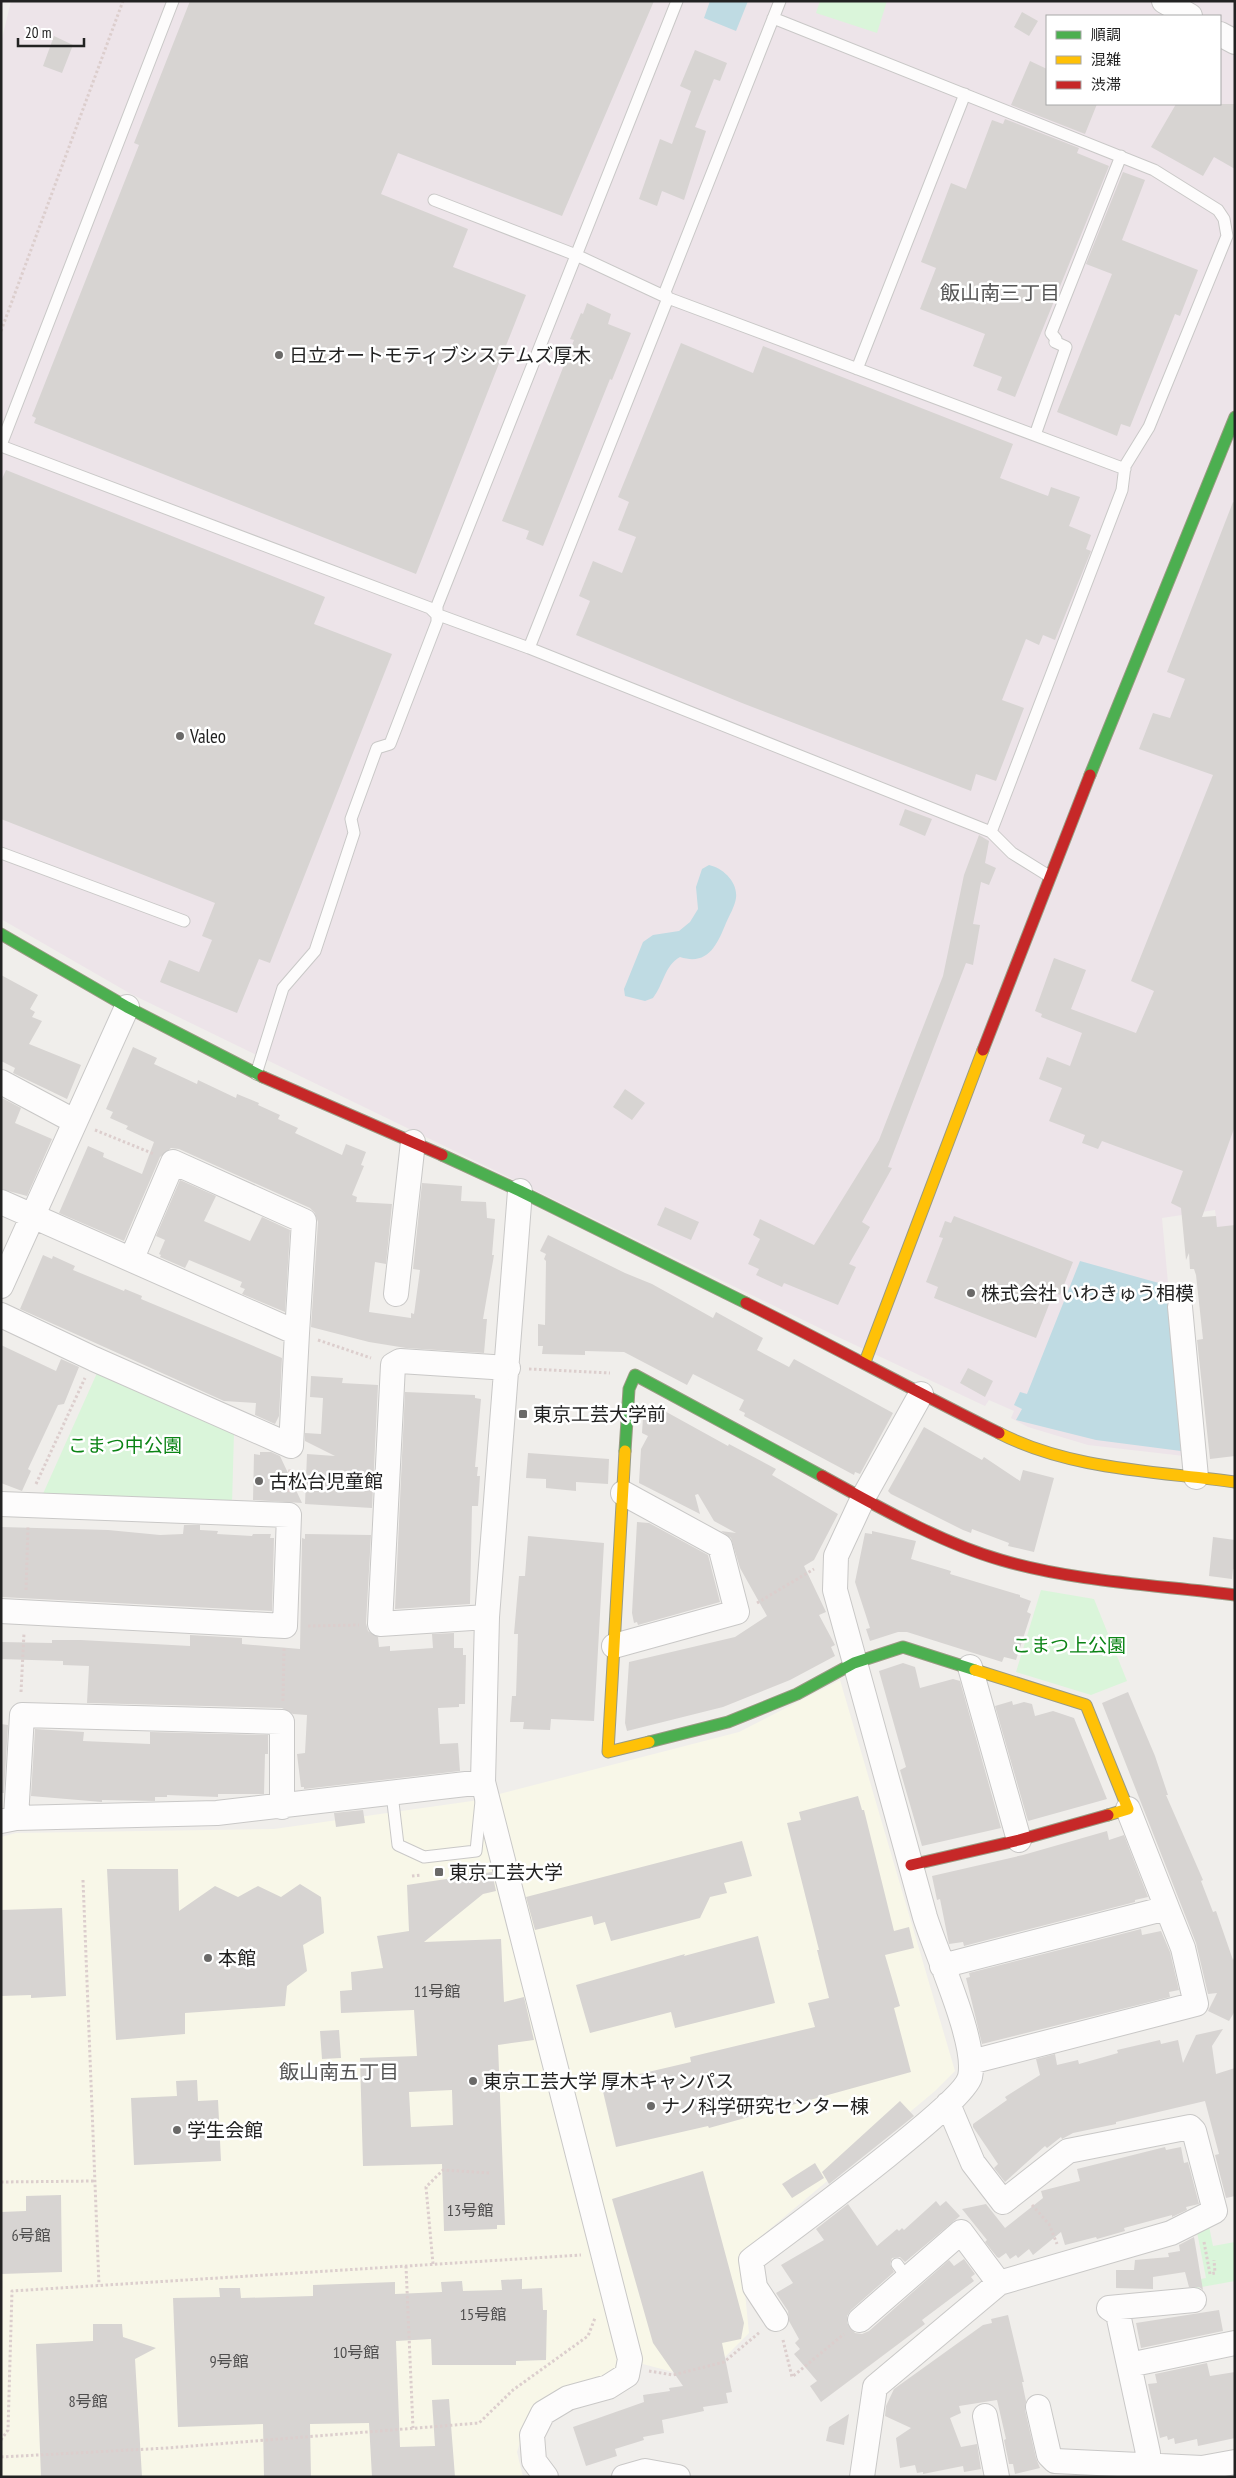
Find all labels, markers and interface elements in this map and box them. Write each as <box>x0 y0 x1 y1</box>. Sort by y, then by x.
scale bar <box>18 15 84 47</box>
legend <box>1046 15 1221 105</box>
text: 20 m <box>25 23 51 42</box>
text: 順調 <box>1091 25 1121 44</box>
text: 混雑 <box>1091 50 1121 69</box>
text: 渋滞 <box>1091 75 1121 94</box>
district label: 飯山南三丁目 <box>940 280 1060 306</box>
place label: 日立オートモティブシステムズ厚木 <box>289 343 591 367</box>
marker: 日立オートモティブシステムズ厚木 <box>273 349 285 361</box>
place label: Valeo <box>189 724 226 748</box>
marker: Valeo <box>174 730 186 742</box>
place label: 株式会社 いわきゅう相模 <box>981 1281 1194 1305</box>
marker: 株式会社 いわきゅう相模 <box>965 1287 977 1299</box>
place label: 東京工芸大学前 <box>533 1402 666 1426</box>
marker: 東京工芸大学前 <box>517 1408 529 1420</box>
park label: こまつ中公園 <box>68 1433 182 1457</box>
place label: 古松台児童館 <box>269 1469 383 1493</box>
marker: 古松台児童館 <box>253 1475 265 1487</box>
park label: こまつ上公園 <box>1012 1633 1126 1657</box>
place label: 東京工芸大学 <box>449 1860 563 1884</box>
marker: 東京工芸大学 <box>433 1866 445 1878</box>
place label: 本館 <box>218 1946 256 1970</box>
marker: 本館 <box>202 1952 214 1964</box>
house number: 11号館 <box>414 1981 460 2001</box>
district label: 飯山南五丁目 <box>279 2059 399 2085</box>
place label: 東京工芸大学 厚木キャンパス <box>483 2069 734 2093</box>
marker: 東京工芸大学 厚木キャンパス <box>467 2075 479 2087</box>
place label: ナノ科学研究センター棟 <box>661 2094 869 2118</box>
marker: ナノ科学研究センター棟 <box>645 2100 657 2112</box>
place label: 学生会館 <box>187 2118 263 2142</box>
marker: 学生会館 <box>171 2124 183 2136</box>
house number: 13号館 <box>447 2200 493 2220</box>
house number: 6号館 <box>11 2225 51 2245</box>
house number: 15号館 <box>460 2304 506 2324</box>
house number: 10号館 <box>333 2342 379 2362</box>
house number: 9号館 <box>209 2351 249 2371</box>
house number: 8号館 <box>68 2391 108 2411</box>

